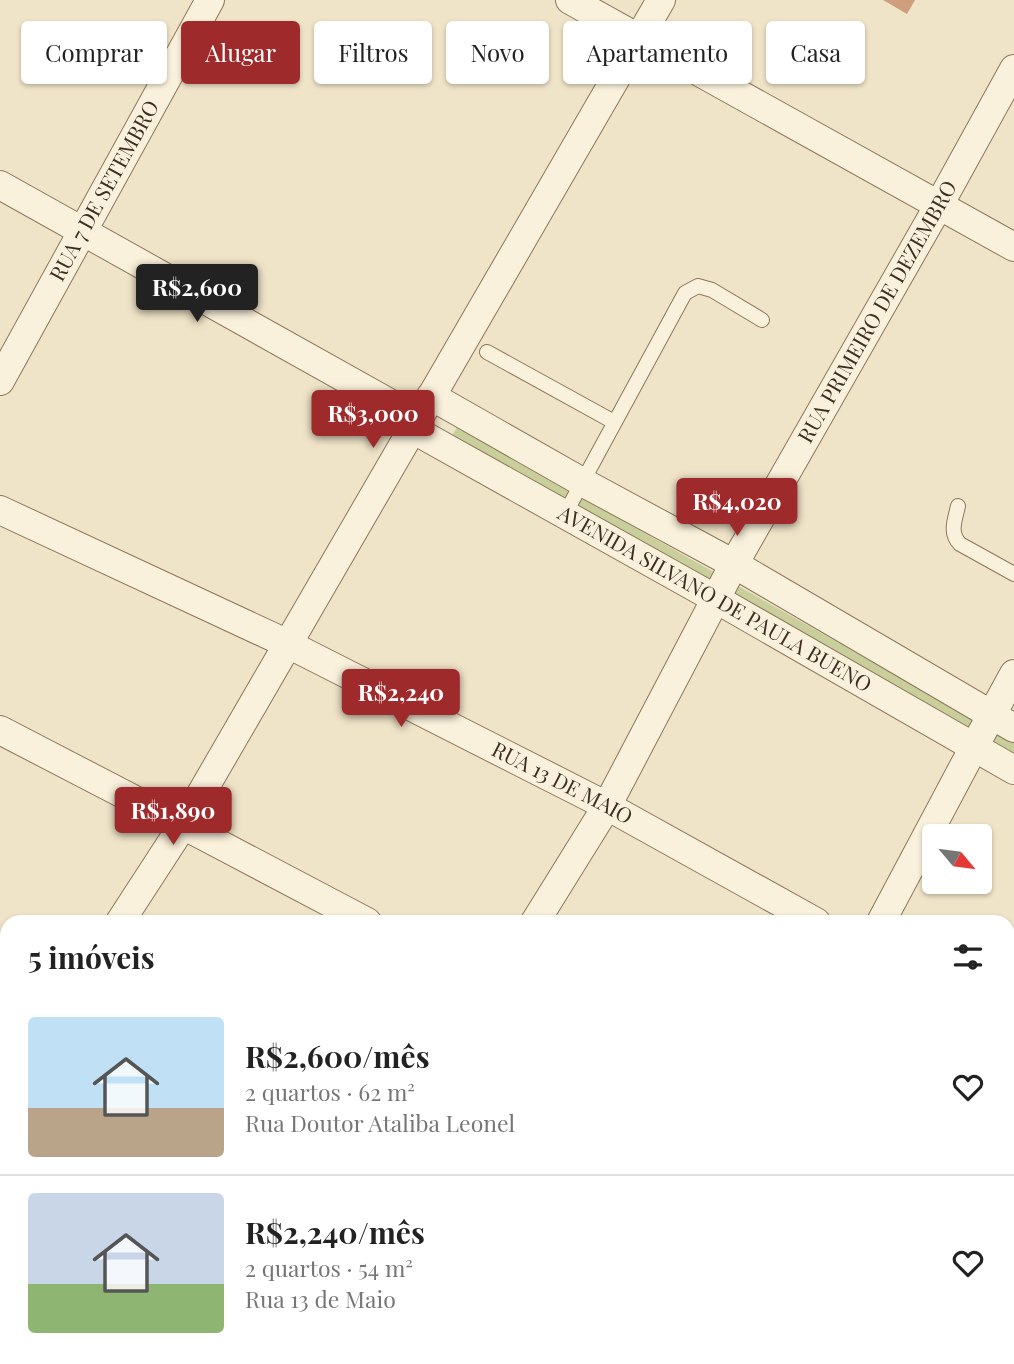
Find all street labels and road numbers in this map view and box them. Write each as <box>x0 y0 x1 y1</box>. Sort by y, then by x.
street label: RUA 7 DE SETEMBRO <box>42 95 164 285</box>
street label: RUA PRIMEIRO DE DEZEMBRO <box>790 175 962 447</box>
street label: AVENIDA SILVANO DE PAULA BUENO <box>553 497 877 697</box>
street label: RUA 13 DE MAIO <box>488 734 638 830</box>

